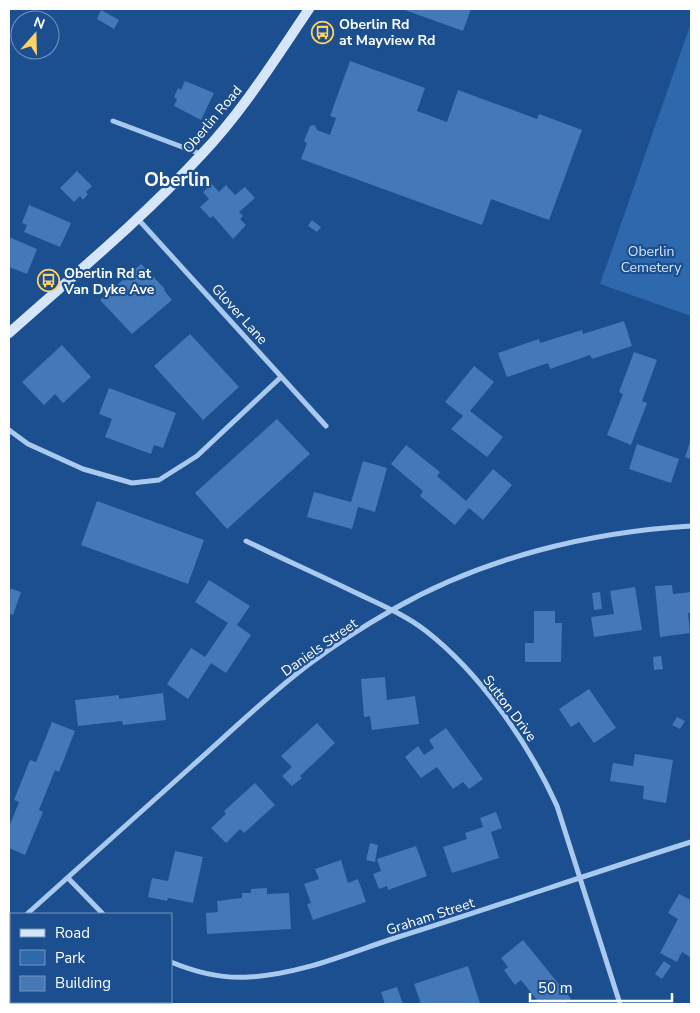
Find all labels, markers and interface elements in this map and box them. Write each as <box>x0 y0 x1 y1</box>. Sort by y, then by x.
north arrow <box>10 10 60 60</box>
text: N <box>31 13 47 34</box>
place label: Oberlin Rd at Mayview Rd <box>339 15 435 50</box>
bus stop icon: Oberlin Rd at Mayview Rd <box>311 20 335 44</box>
street label: Oberlin Road <box>178 81 246 157</box>
district label: Oberlin <box>144 167 210 193</box>
park label: Oberlin Cemetery <box>621 242 682 277</box>
place label: Oberlin Rd at Van Dyke Ave <box>63 264 155 299</box>
bus stop icon: Oberlin Rd at Van Dyke Ave <box>36 269 60 293</box>
street label: Glover Lane <box>207 280 272 349</box>
street label: Daniels Street <box>277 614 361 681</box>
street label: Sutton Drive <box>478 671 541 745</box>
street label: Graham Street <box>384 893 477 940</box>
legend <box>10 913 172 1003</box>
text: Road <box>55 923 90 943</box>
text: Park <box>55 948 85 968</box>
scale bar <box>530 970 672 1002</box>
text: Building <box>55 973 111 993</box>
text: 50 m <box>538 978 573 998</box>

